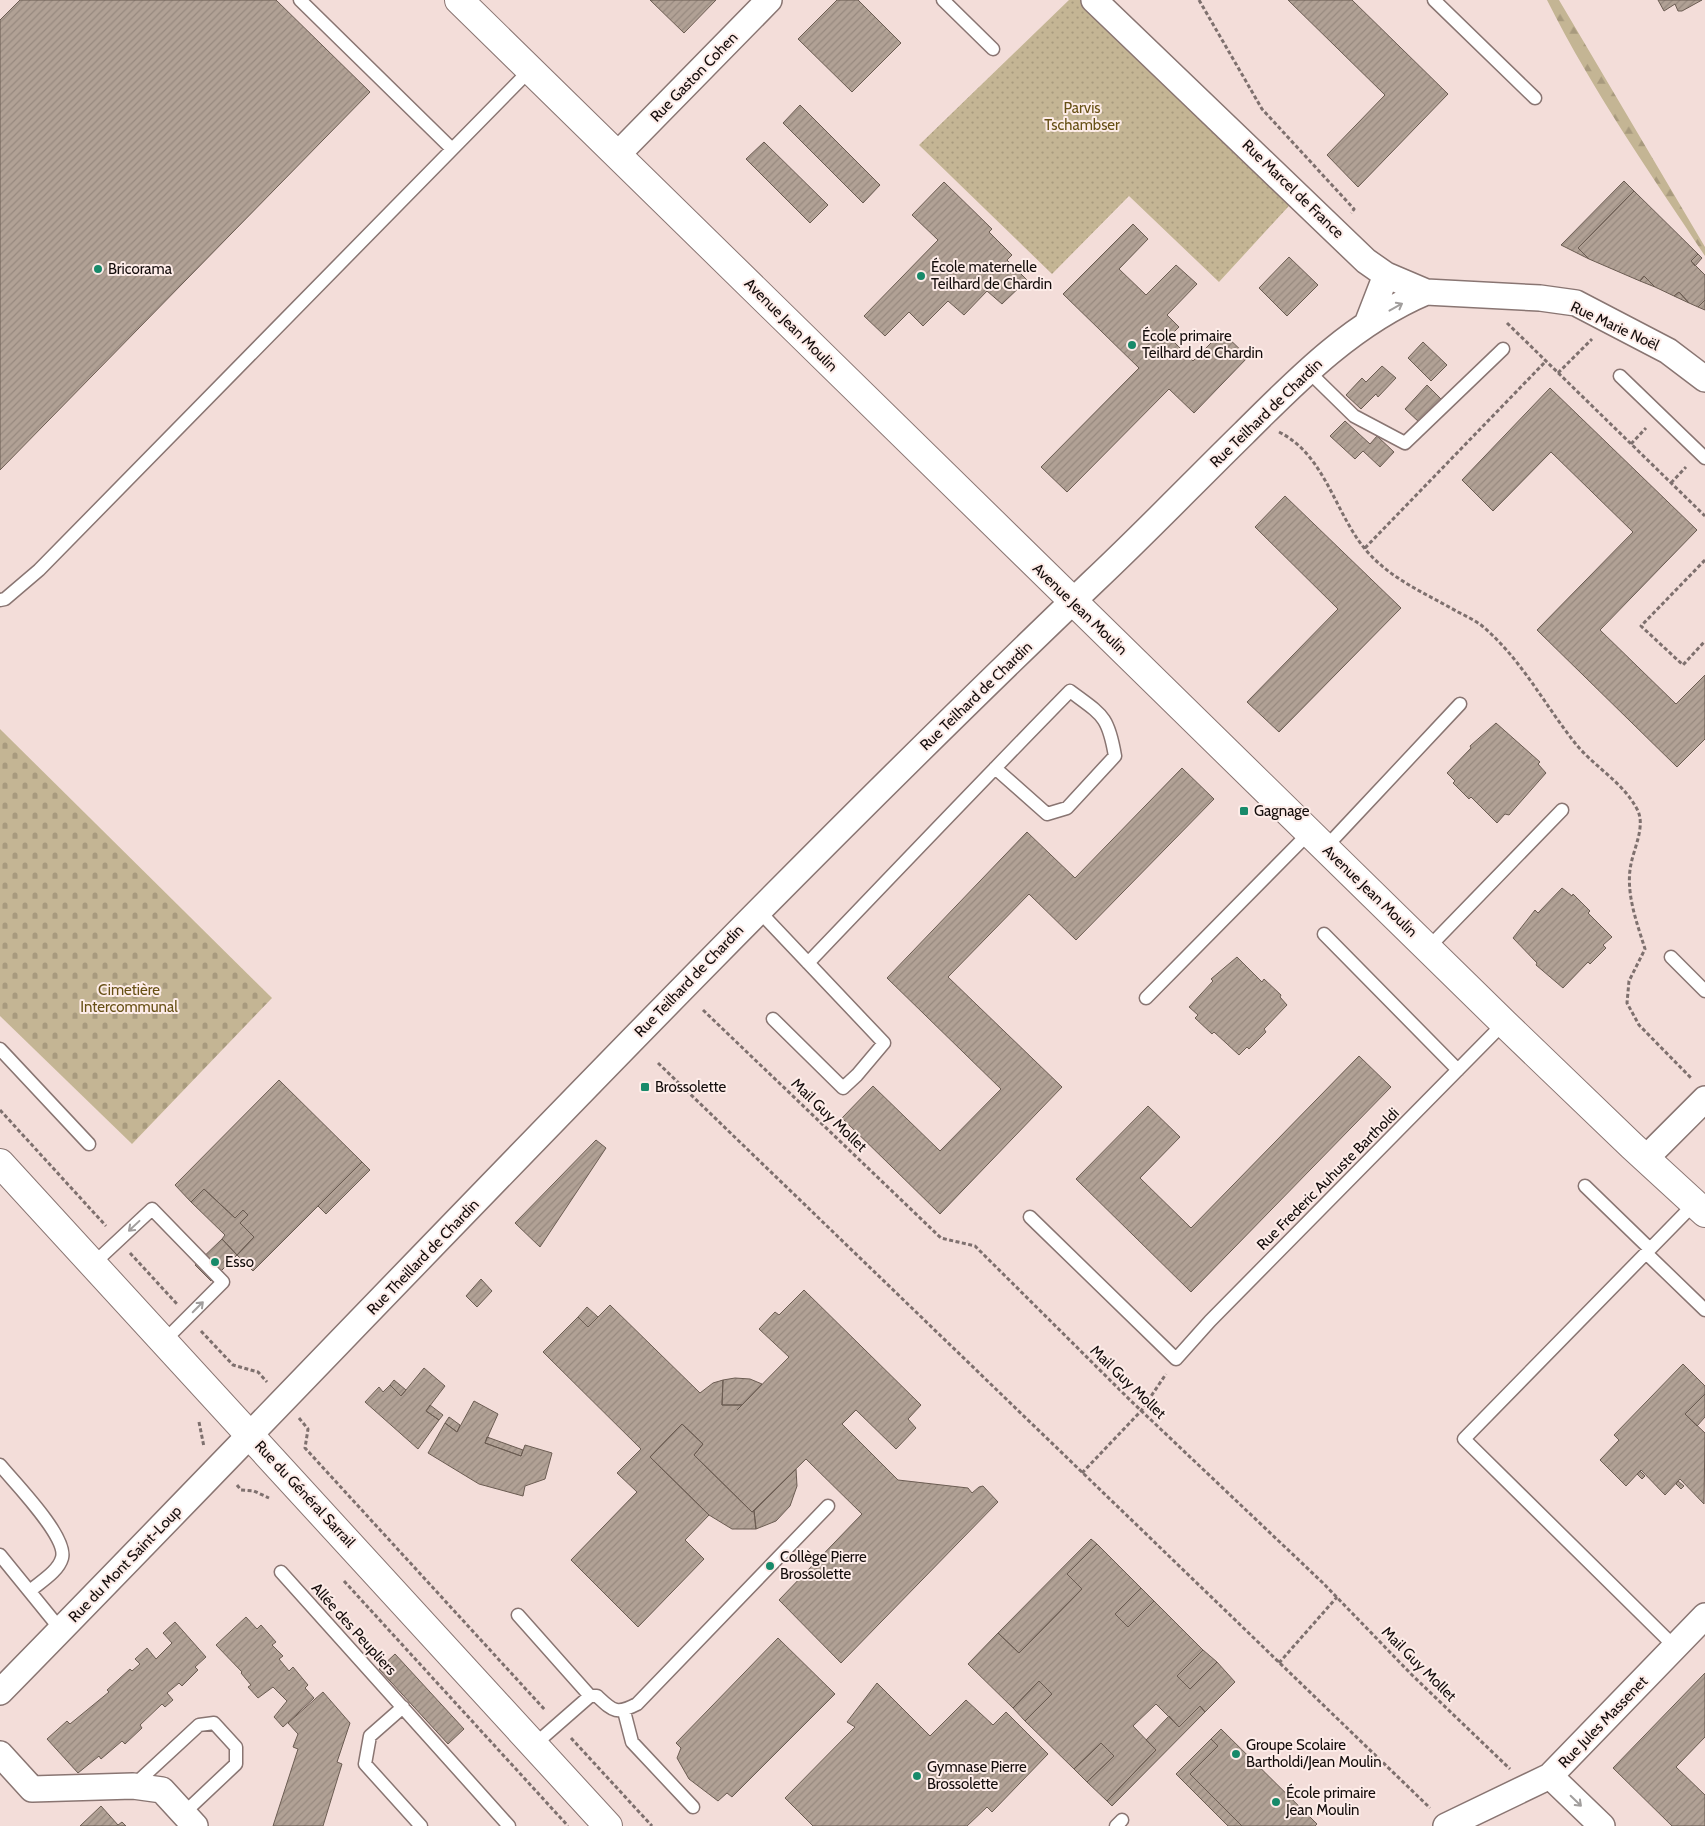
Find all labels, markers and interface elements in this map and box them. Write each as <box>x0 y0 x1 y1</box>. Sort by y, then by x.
street label: Rue Gaston Cohen <box>647 28 741 126</box>
park label: Parvis Tschambser <box>1044 99 1120 134</box>
street label: Rue Marcel de France <box>1239 136 1348 242</box>
place label: École maternelle Teilhard de Chardin <box>931 257 1052 293</box>
place label: Bricorama <box>108 260 173 278</box>
marker: Bricorama <box>92 263 104 275</box>
marker: École maternelle Teilhard de Chardin <box>915 270 927 282</box>
street label: Avenue Jean Moulin <box>741 275 841 375</box>
street label: Rue Marie Noël <box>1568 298 1663 355</box>
one-way arrow <box>1388 302 1403 311</box>
place label: École primaire Teilhard de Chardin <box>1142 326 1263 362</box>
marker: École primaire Teilhard de Chardin <box>1126 339 1138 351</box>
street label: Rue Teilhard de Chardin <box>1206 355 1326 471</box>
street label: Avenue Jean Moulin <box>1029 559 1131 659</box>
street label: Rue Teilhard de Chardin <box>916 638 1036 754</box>
place label: Gagnage <box>1254 802 1310 820</box>
marker: Gagnage <box>1238 805 1250 817</box>
street label: Avenue Jean Moulin <box>1319 841 1421 941</box>
street label: Rue Teilhard de Chardin <box>631 921 747 1041</box>
park label: Cimetière Intercommunal <box>80 981 178 1016</box>
street label: Mail Guy Mollet <box>787 1074 871 1156</box>
place label: Brossolette <box>655 1078 727 1096</box>
marker: Brossolette <box>639 1081 651 1093</box>
street label: Rue Frederic Auhuste Bartholdi <box>1253 1104 1403 1254</box>
street label: Rue Theillard de Chardin <box>363 1196 483 1318</box>
one-way arrow <box>127 1220 140 1232</box>
place label: Esso <box>225 1253 254 1271</box>
marker: Esso <box>209 1256 221 1268</box>
one-way arrow <box>192 1301 204 1313</box>
street label: Mail Guy Mollet <box>1086 1341 1170 1423</box>
street label: Rue du Général Sarrail <box>251 1437 359 1551</box>
street label: Rue du Mont Saint-Loup <box>65 1502 185 1626</box>
place label: Collège Pierre Brossolette <box>780 1548 867 1583</box>
marker: Collège Pierre Brossolette <box>764 1560 776 1572</box>
street label: Allée des Peupliers <box>308 1579 400 1679</box>
street label: Mail Guy Mollet <box>1378 1623 1460 1705</box>
street label: Rue Jules Massenet <box>1555 1672 1651 1772</box>
place label: Groupe Scolaire Bartholdi/Jean Moulin <box>1246 1736 1382 1771</box>
marker: Groupe Scolaire Bartholdi/Jean Moulin <box>1230 1748 1242 1760</box>
place label: Gymnase Pierre Brossolette <box>927 1758 1027 1793</box>
marker: Gymnase Pierre Brossolette <box>911 1770 923 1782</box>
place label: École primaire Jean Moulin <box>1285 1783 1376 1819</box>
one-way arrow <box>1570 1795 1582 1807</box>
marker: École primaire Jean Moulin <box>1270 1796 1282 1808</box>

